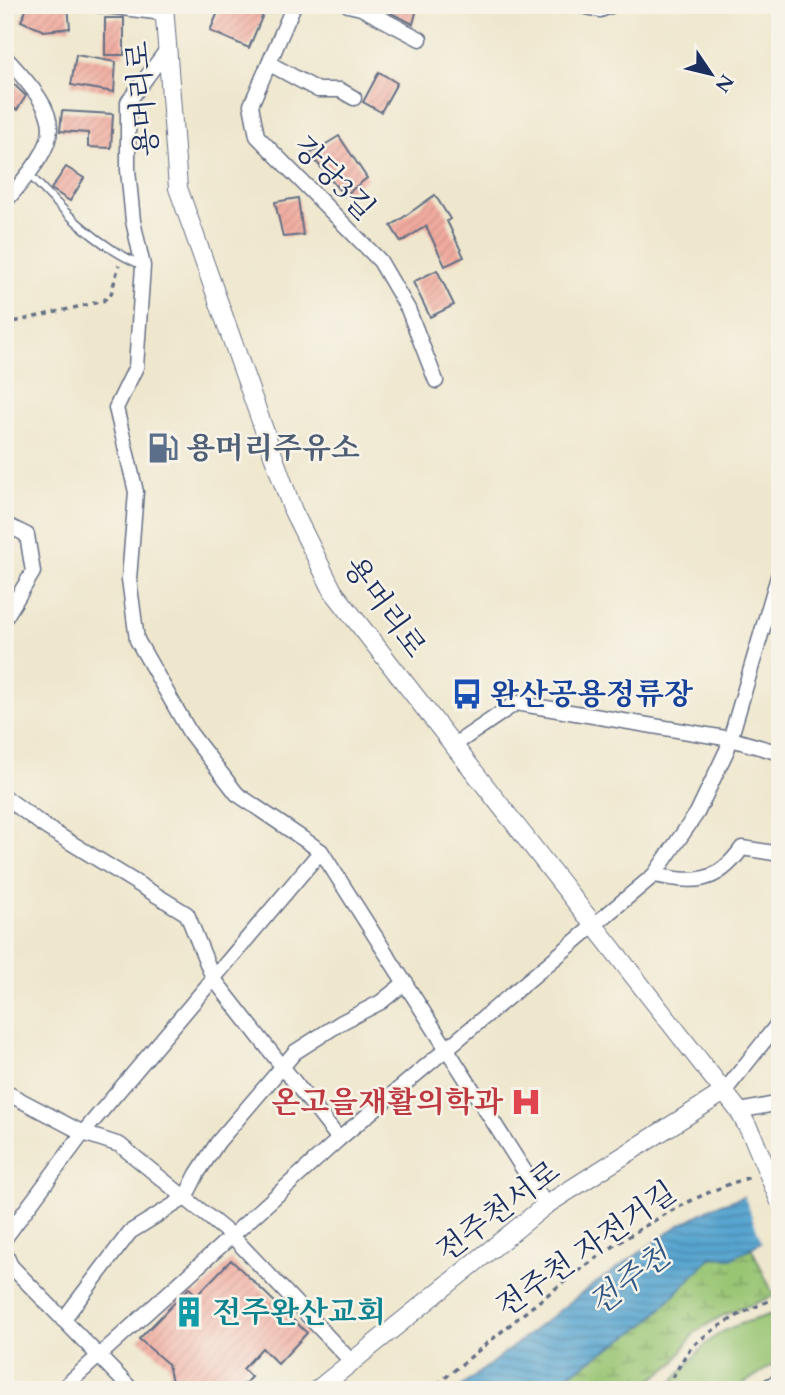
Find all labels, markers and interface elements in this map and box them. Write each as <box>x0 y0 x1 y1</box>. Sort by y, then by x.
north arrow <box>676 38 746 108</box>
street label: 용머리로 <box>117 39 168 158</box>
text: N <box>708 69 739 98</box>
street label: 강당3길 <box>283 127 384 229</box>
place label: 용머리주유소 <box>186 428 360 469</box>
fuel station icon: 용머리주유소 <box>146 431 180 465</box>
street label: 용머리로 <box>334 548 435 666</box>
place label: 완산공용정류장 <box>490 674 693 715</box>
bus stop icon: 완산공용정류장 <box>450 677 484 711</box>
place label: 온고을재활의학과 <box>271 1082 504 1123</box>
hospital icon: 온고을재활의학과 <box>509 1085 543 1119</box>
street label: 전주천서로 <box>428 1151 569 1271</box>
street label: 전주천 자전거길 <box>489 1174 683 1324</box>
water label: 전주천 <box>581 1235 677 1323</box>
place label: 전주완산교회 <box>212 1292 386 1333</box>
building icon: 전주완산교회 <box>172 1295 206 1329</box>

